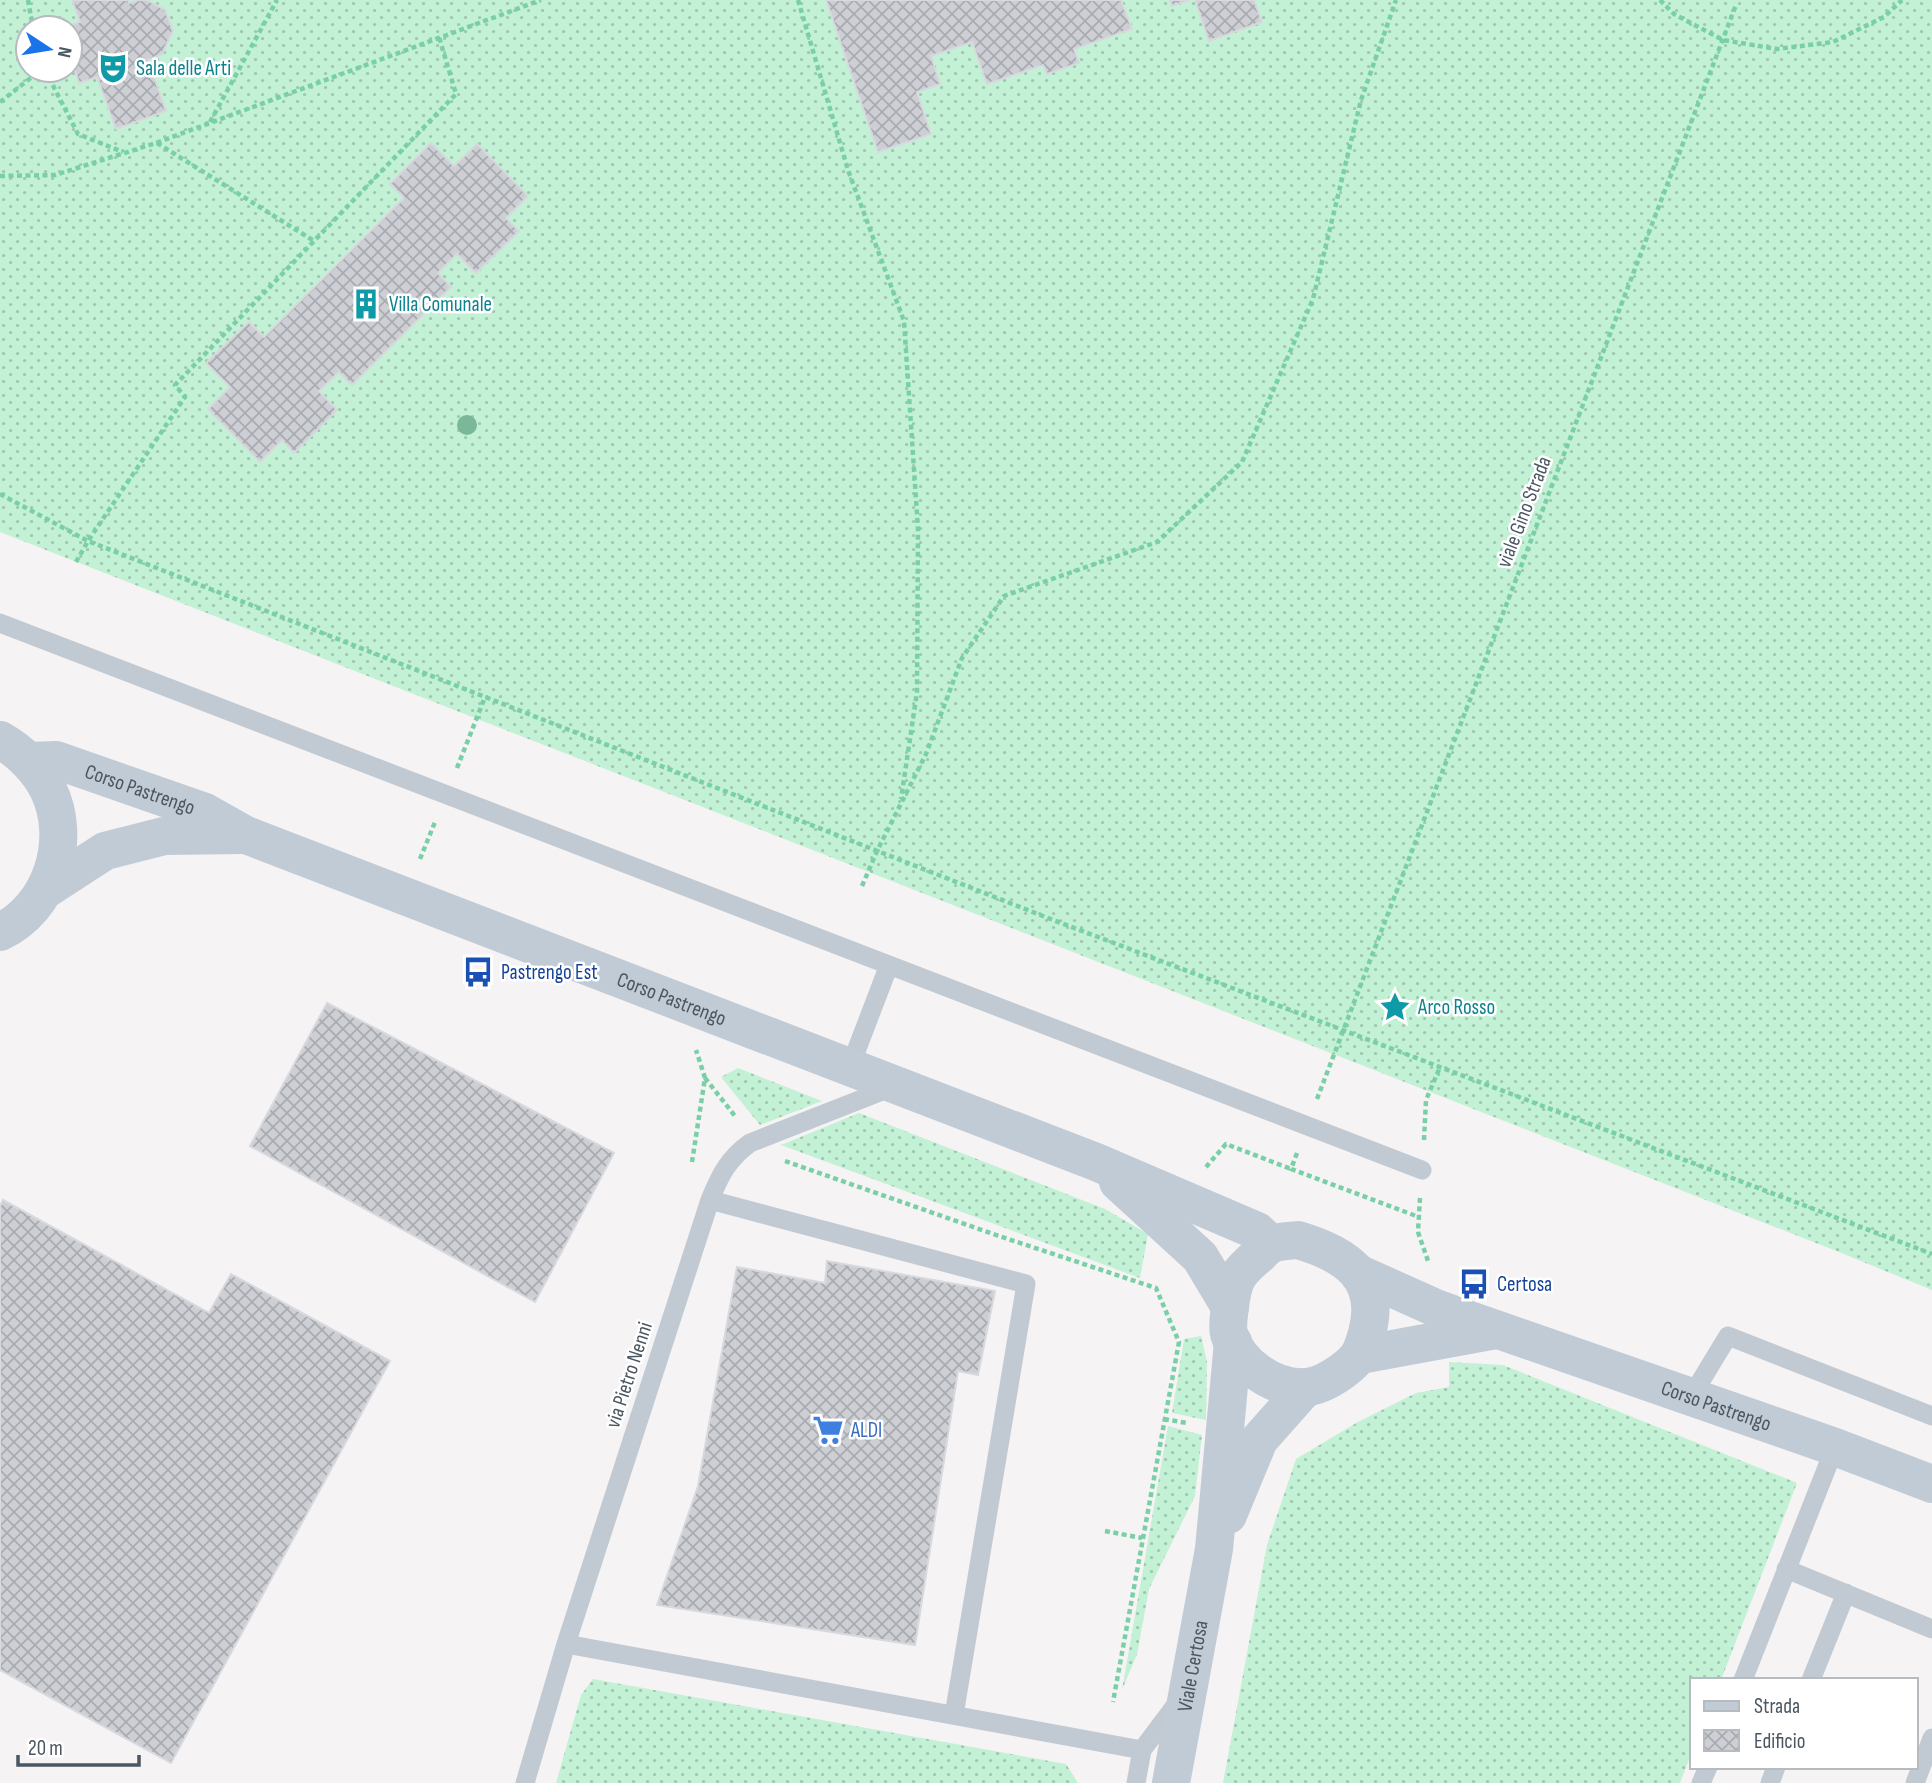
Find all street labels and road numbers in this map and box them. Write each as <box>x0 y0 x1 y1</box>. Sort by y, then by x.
street label: viale Gino Strada <box>1491 453 1557 571</box>
street label: Corso Pastrengo <box>82 759 198 820</box>
street label: Corso Pastrengo <box>614 966 730 1031</box>
street label: via Pietro Nenni <box>600 1319 658 1431</box>
street label: Corso Pastrengo <box>1658 1375 1775 1436</box>
street label: Viale Certosa <box>1172 1618 1213 1714</box>

